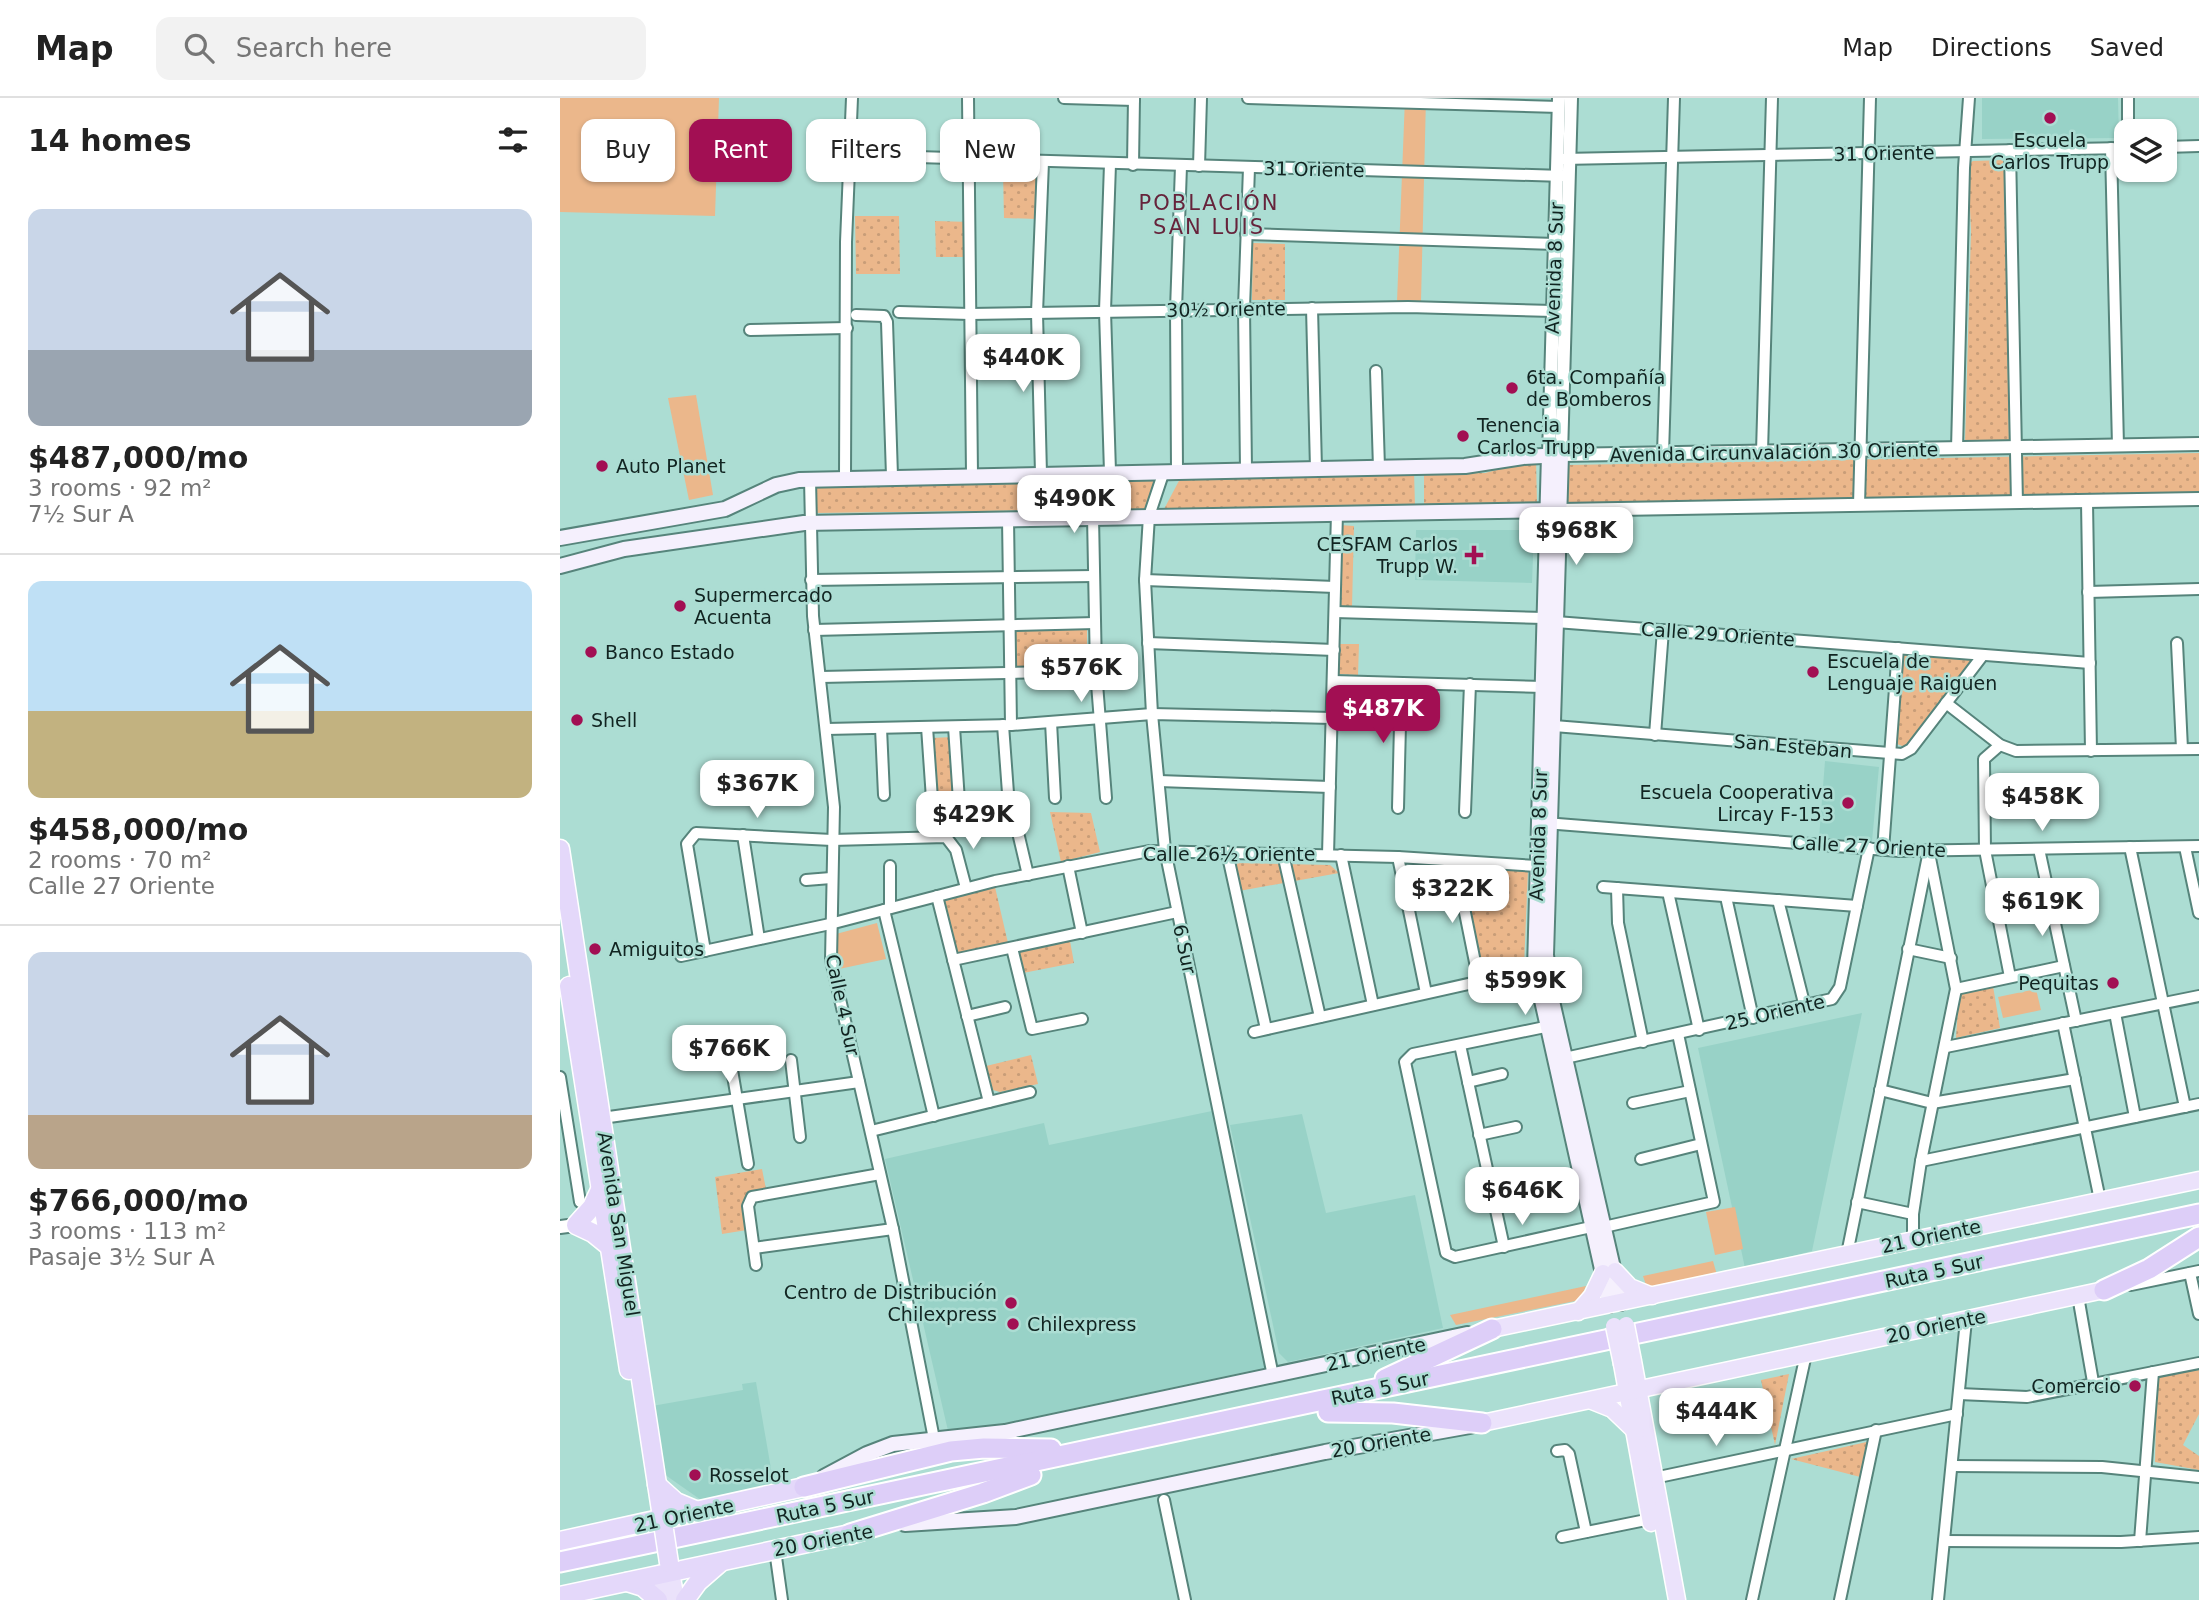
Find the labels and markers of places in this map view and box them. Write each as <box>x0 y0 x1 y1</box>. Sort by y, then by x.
marker: Escuela Carlos Trupp <box>2042 110 2058 126</box>
place label: Escuela Carlos Trupp <box>1991 129 2109 173</box>
pin: $440K <box>974 334 1072 394</box>
place label: 6ta. Compañía de Bomberos <box>1526 366 1665 410</box>
marker: 6ta. Compañía de Bomberos <box>1504 380 1520 396</box>
place label: Tenencia Carlos Trupp <box>1476 414 1595 458</box>
marker: Tenencia Carlos Trupp <box>1455 428 1471 444</box>
place label: Auto Planet <box>616 455 726 477</box>
marker: Auto Planet <box>594 458 610 474</box>
pin: $490K <box>1025 476 1123 535</box>
pin: $968K <box>1527 508 1625 567</box>
place label: CESFAM Carlos Trupp W. <box>1317 533 1458 577</box>
marker: CESFAM Carlos Trupp W. <box>1464 545 1484 565</box>
place label: Supermercado Acuenta <box>694 584 833 628</box>
marker: Supermercado Acuenta <box>672 598 688 614</box>
place label: Banco Estado <box>605 641 735 663</box>
marker: Banco Estado <box>583 644 599 660</box>
pin: $576K <box>1032 644 1130 704</box>
place label: Escuela de Lenguaje Raiguen <box>1827 650 1997 694</box>
marker: Escuela de Lenguaje Raiguen <box>1805 664 1821 680</box>
pin: $487K <box>1334 686 1432 745</box>
place label: Shell <box>591 709 637 731</box>
marker: Shell <box>569 712 585 728</box>
pin: $367K <box>708 760 806 820</box>
pin: $458K <box>1993 774 2091 833</box>
place label: Escuela Cooperativa Lircay F-153 <box>1640 781 1834 825</box>
pin: $429K <box>924 792 1022 851</box>
marker: Escuela Cooperativa Lircay F-153 <box>1840 795 1856 811</box>
pin: $322K <box>1403 866 1501 925</box>
pin: $619K <box>1993 878 2091 938</box>
place label: Amiguitos <box>609 938 704 960</box>
marker: Amiguitos <box>587 941 603 957</box>
pin: $599K <box>1476 958 1574 1017</box>
place label: Pequitas <box>2018 972 2099 994</box>
marker: Pequitas <box>2105 975 2121 991</box>
pin: $766K <box>680 1026 778 1085</box>
pin: $646K <box>1473 1168 1571 1227</box>
place label: Centro de Distribución Chilexpress <box>784 1281 997 1325</box>
marker: Centro de Distribución Chilexpress <box>1003 1295 1019 1311</box>
place label: Chilexpress <box>1027 1313 1136 1335</box>
marker: Chilexpress <box>1005 1316 1021 1332</box>
place label: Comercio <box>2031 1375 2121 1397</box>
marker: Comercio <box>2127 1378 2143 1394</box>
pin: $444K <box>1667 1388 1765 1448</box>
place label: Rosselot <box>709 1464 789 1486</box>
marker: Rosselot <box>687 1467 703 1483</box>

